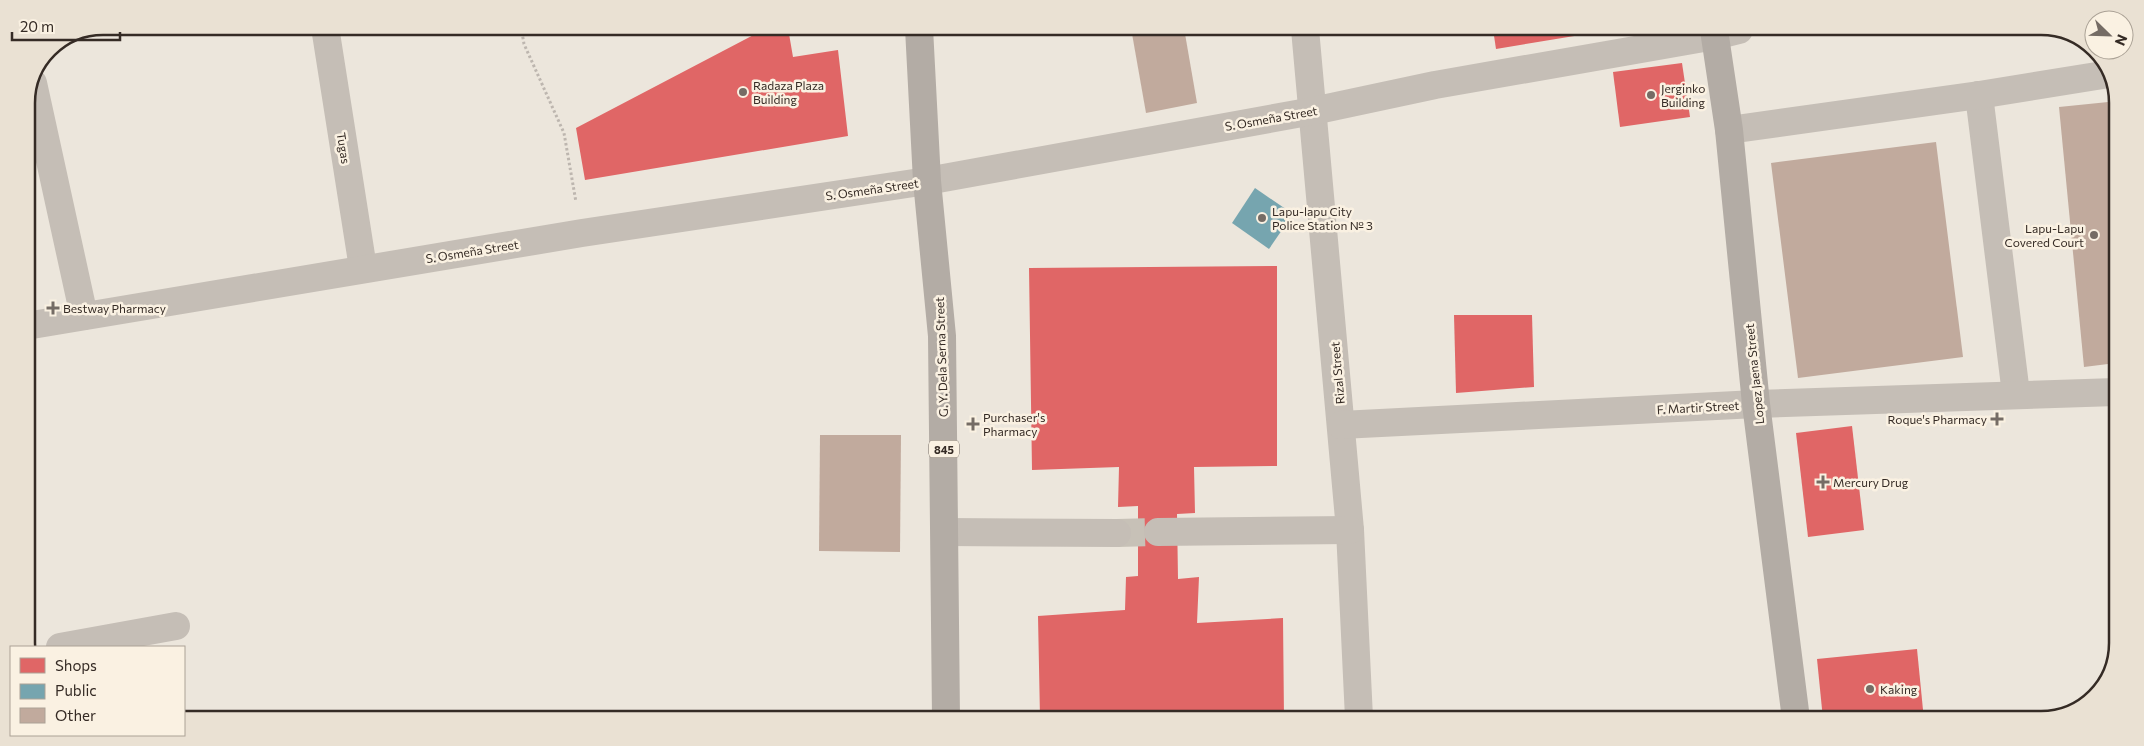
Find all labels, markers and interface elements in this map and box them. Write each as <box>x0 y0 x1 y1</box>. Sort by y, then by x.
scale bar <box>12 10 120 42</box>
north arrow <box>2084 10 2134 60</box>
text: 20 m <box>20 17 54 35</box>
text: N <box>2112 32 2131 48</box>
place label: Radaza Plaza Building <box>753 78 824 106</box>
place label: Jerginko Building <box>1661 81 1705 109</box>
marker: Radaza Plaza Building <box>737 86 749 98</box>
marker: Jerginko Building <box>1645 89 1657 101</box>
street label: S. Osmeña Street <box>1224 103 1318 133</box>
street label: Tugas <box>335 131 353 165</box>
street label: S. Osmeña Street <box>825 176 919 202</box>
place label: Lapu-lapu City Police Station № 3 <box>1272 204 1373 232</box>
marker: Lapu-lapu City Police Station № 3 <box>1256 212 1268 224</box>
place label: Lapu-Lapu Covered Court <box>2005 221 2084 249</box>
marker: Lapu-Lapu Covered Court <box>2088 229 2100 241</box>
street label: S. Osmeña Street <box>425 237 519 265</box>
street label: G. Y. Dela Serna Street <box>932 297 950 417</box>
place label: Bestway Pharmacy <box>63 301 166 315</box>
marker: Bestway Pharmacy <box>47 302 59 314</box>
street label: Lopez Jaena Street <box>1742 323 1767 425</box>
street label: Rizal Street <box>1327 341 1347 405</box>
street label: F. Martir Street <box>1656 398 1740 416</box>
place label: Purchaser's Pharmacy <box>983 410 1045 438</box>
place label: Roque's Pharmacy <box>1888 412 1987 426</box>
marker: Roque's Pharmacy <box>1991 413 2003 425</box>
marker: Purchaser's Pharmacy <box>967 418 979 430</box>
road number: 845 <box>929 440 959 458</box>
place label: Mercury Drug <box>1833 475 1909 489</box>
marker: Mercury Drug <box>1817 476 1829 488</box>
legend <box>10 646 185 736</box>
text: Shops <box>55 656 97 674</box>
text: Public <box>55 681 97 699</box>
place label: Kaking <box>1880 682 1918 696</box>
marker: Kaking <box>1864 683 1876 695</box>
text: Other <box>55 706 96 724</box>

